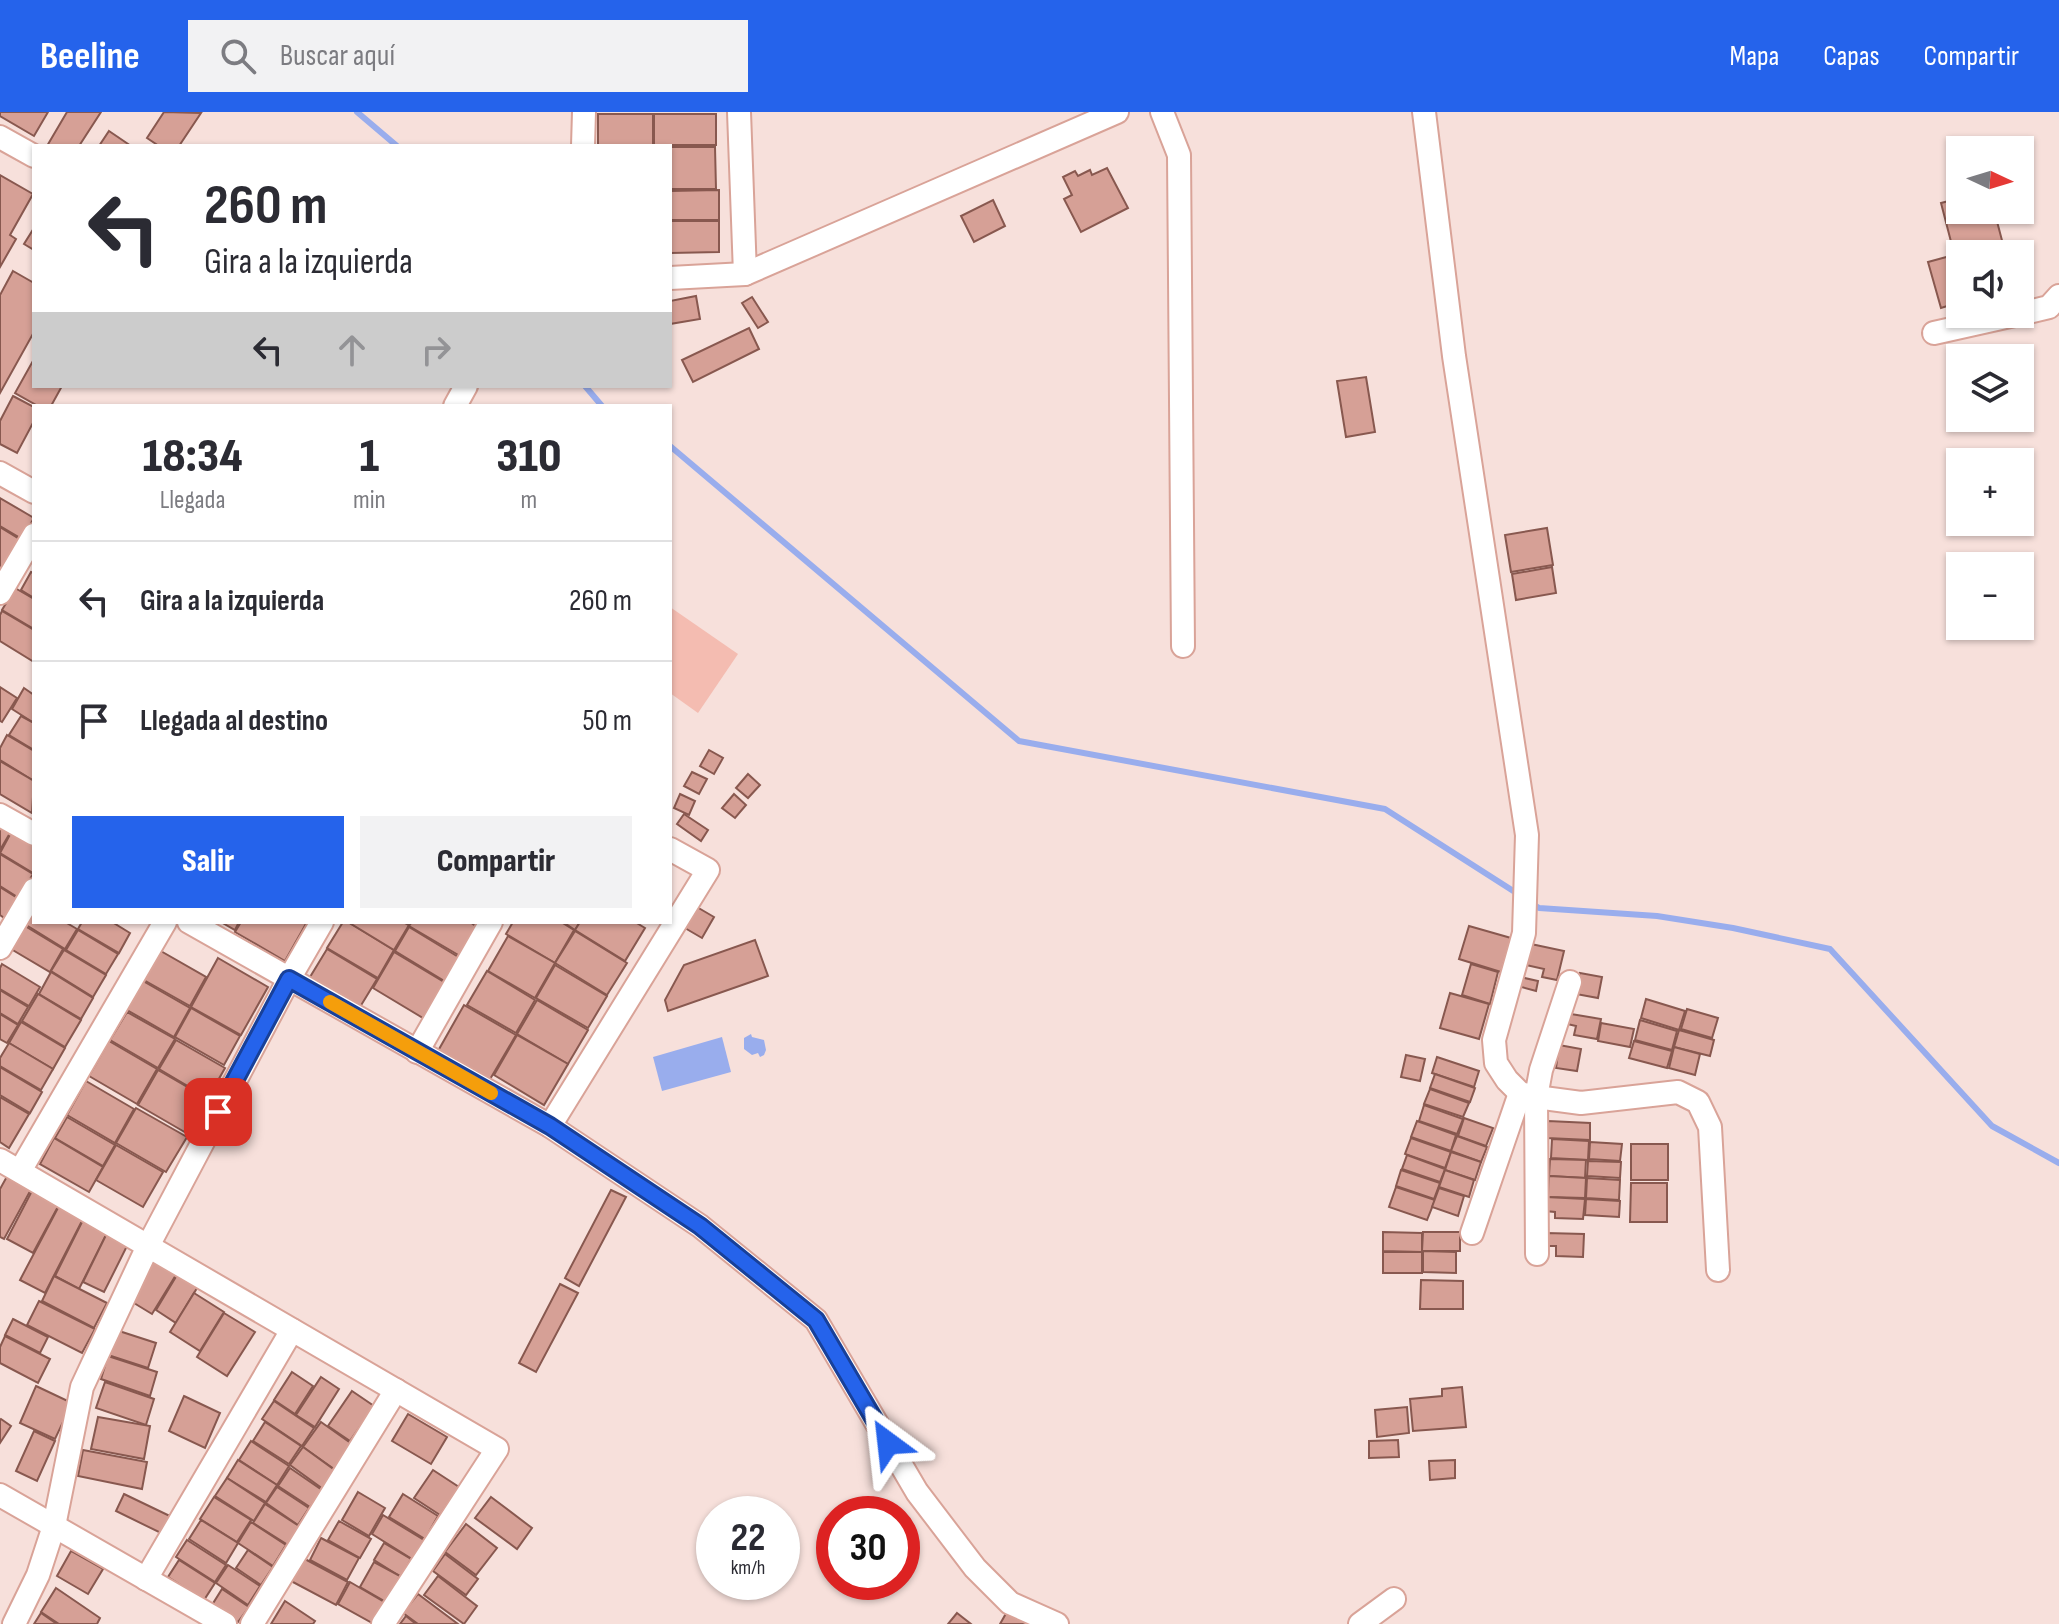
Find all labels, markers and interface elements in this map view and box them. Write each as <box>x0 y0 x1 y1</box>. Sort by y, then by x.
search box <box>188 20 748 92</box>
text: Beeline <box>40 34 140 79</box>
icon: search <box>216 34 260 78</box>
text: Buscar aquí <box>280 38 395 74</box>
text: Mapa <box>1730 40 1779 73</box>
text: Capas <box>1823 40 1880 73</box>
text: Compartir <box>1924 40 2019 73</box>
north arrow <box>1946 136 2034 224</box>
map controls <box>1946 136 2034 640</box>
text: 260 m <box>204 173 327 240</box>
icon: left <box>72 176 176 280</box>
button: sound <box>1946 240 2034 328</box>
text: Gira a la izquierda <box>204 241 413 284</box>
icon: left <box>246 328 290 372</box>
icon: ahead <box>330 328 374 372</box>
icon: right <box>414 328 458 372</box>
button: layers <box>1946 344 2034 432</box>
text: 18:34 <box>142 428 243 485</box>
text: 1 <box>360 428 379 485</box>
text: 310 <box>496 428 562 485</box>
button: + <box>1946 448 2034 536</box>
text: Llegada <box>160 485 225 516</box>
text: min <box>353 485 386 516</box>
text: m <box>521 485 537 516</box>
button: − <box>1946 552 2034 640</box>
icon: left <box>72 579 116 623</box>
text: Gira a la izquierda <box>140 583 324 619</box>
text: 260 m <box>569 583 632 619</box>
icon: arrive <box>72 699 116 743</box>
text: Llegada al destino <box>140 703 328 739</box>
text: 50 m <box>583 703 632 739</box>
button: Salir <box>72 816 344 908</box>
button: Compartir <box>360 816 632 908</box>
pin <box>184 1078 252 1146</box>
icon: arrive <box>196 1090 240 1134</box>
position arrow <box>846 1401 930 1485</box>
speed limit sign: 30 <box>816 1496 920 1600</box>
text: 22 <box>730 1514 766 1562</box>
text: km/h <box>731 1556 765 1580</box>

